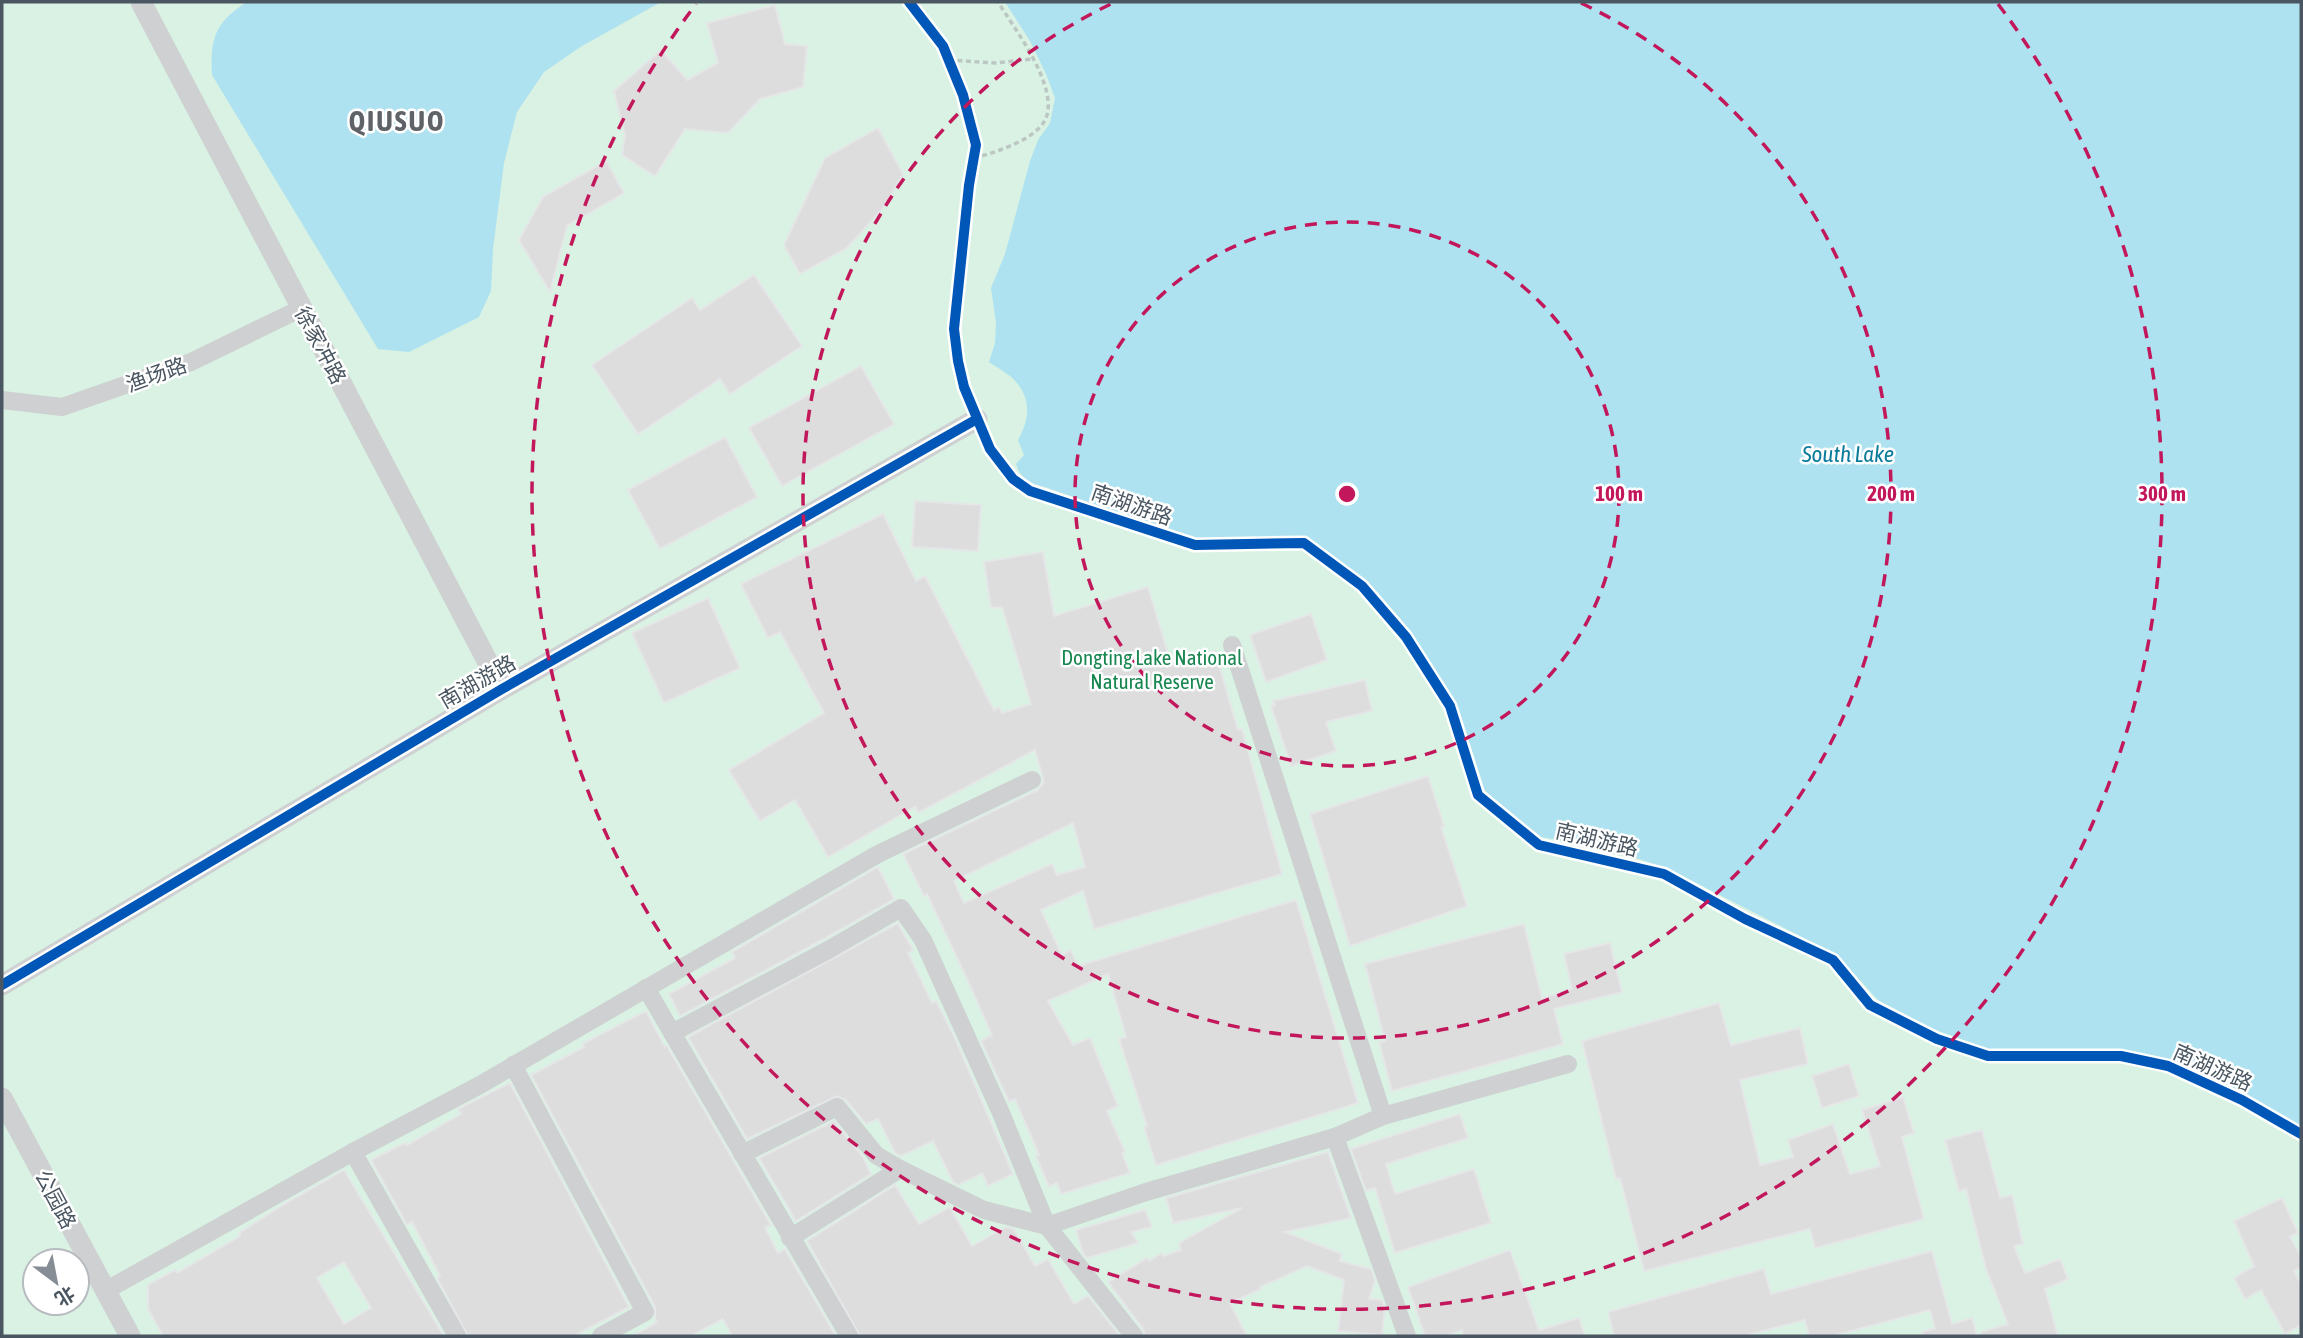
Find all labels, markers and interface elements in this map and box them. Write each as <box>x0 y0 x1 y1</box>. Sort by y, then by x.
district label: QIUSUO <box>349 105 445 137</box>
street label: 徐家冲路 <box>291 302 351 388</box>
street label: 渔场路 <box>122 352 190 396</box>
water label: South Lake <box>1801 441 1894 467</box>
street label: 南湖游路 <box>1088 479 1176 529</box>
text: 100 m <box>1595 481 1643 505</box>
text: 200 m <box>1867 481 1915 505</box>
text: 300 m <box>2138 481 2186 505</box>
centre of rings <box>1335 482 1359 506</box>
park label: Dongting Lake National Natural Reserve <box>1061 645 1243 693</box>
street label: 南湖游路 <box>435 650 519 712</box>
street label: 南湖游路 <box>1553 818 1641 860</box>
street label: 南湖游路 <box>2170 1039 2256 1095</box>
street label: 公园路 <box>31 1166 81 1232</box>
north arrow <box>21 1247 91 1317</box>
text: 北 <box>51 1282 79 1311</box>

